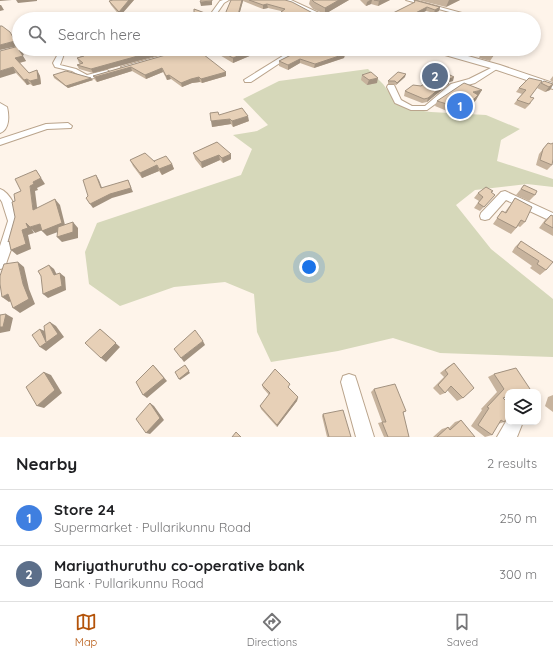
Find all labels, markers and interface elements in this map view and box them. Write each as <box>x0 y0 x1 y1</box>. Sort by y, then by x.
search box <box>12 12 541 56</box>
icon: search <box>26 23 48 45</box>
text: Search here <box>58 25 141 44</box>
pin: 2 <box>422 61 448 91</box>
pin: 1 <box>447 91 473 121</box>
your location <box>299 257 319 277</box>
map controls <box>505 389 541 425</box>
button: layers <box>505 389 541 425</box>
text: Nearby <box>16 453 77 474</box>
text: 2 results <box>487 455 537 471</box>
text: Store 24 <box>54 500 115 519</box>
text: 1 <box>26 510 32 526</box>
text: 250 m <box>500 510 537 526</box>
text: Supermarket · Pullarikunnu Road <box>54 519 251 535</box>
text: Mariyathuruthu co-operative bank <box>54 556 305 575</box>
text: 2 <box>25 566 33 582</box>
text: 300 m <box>499 566 537 582</box>
text: Bank · Pullarikunnu Road <box>54 575 204 591</box>
tab: Map <box>75 611 97 649</box>
tab: Directions <box>247 611 297 649</box>
tab: Saved <box>447 611 478 649</box>

